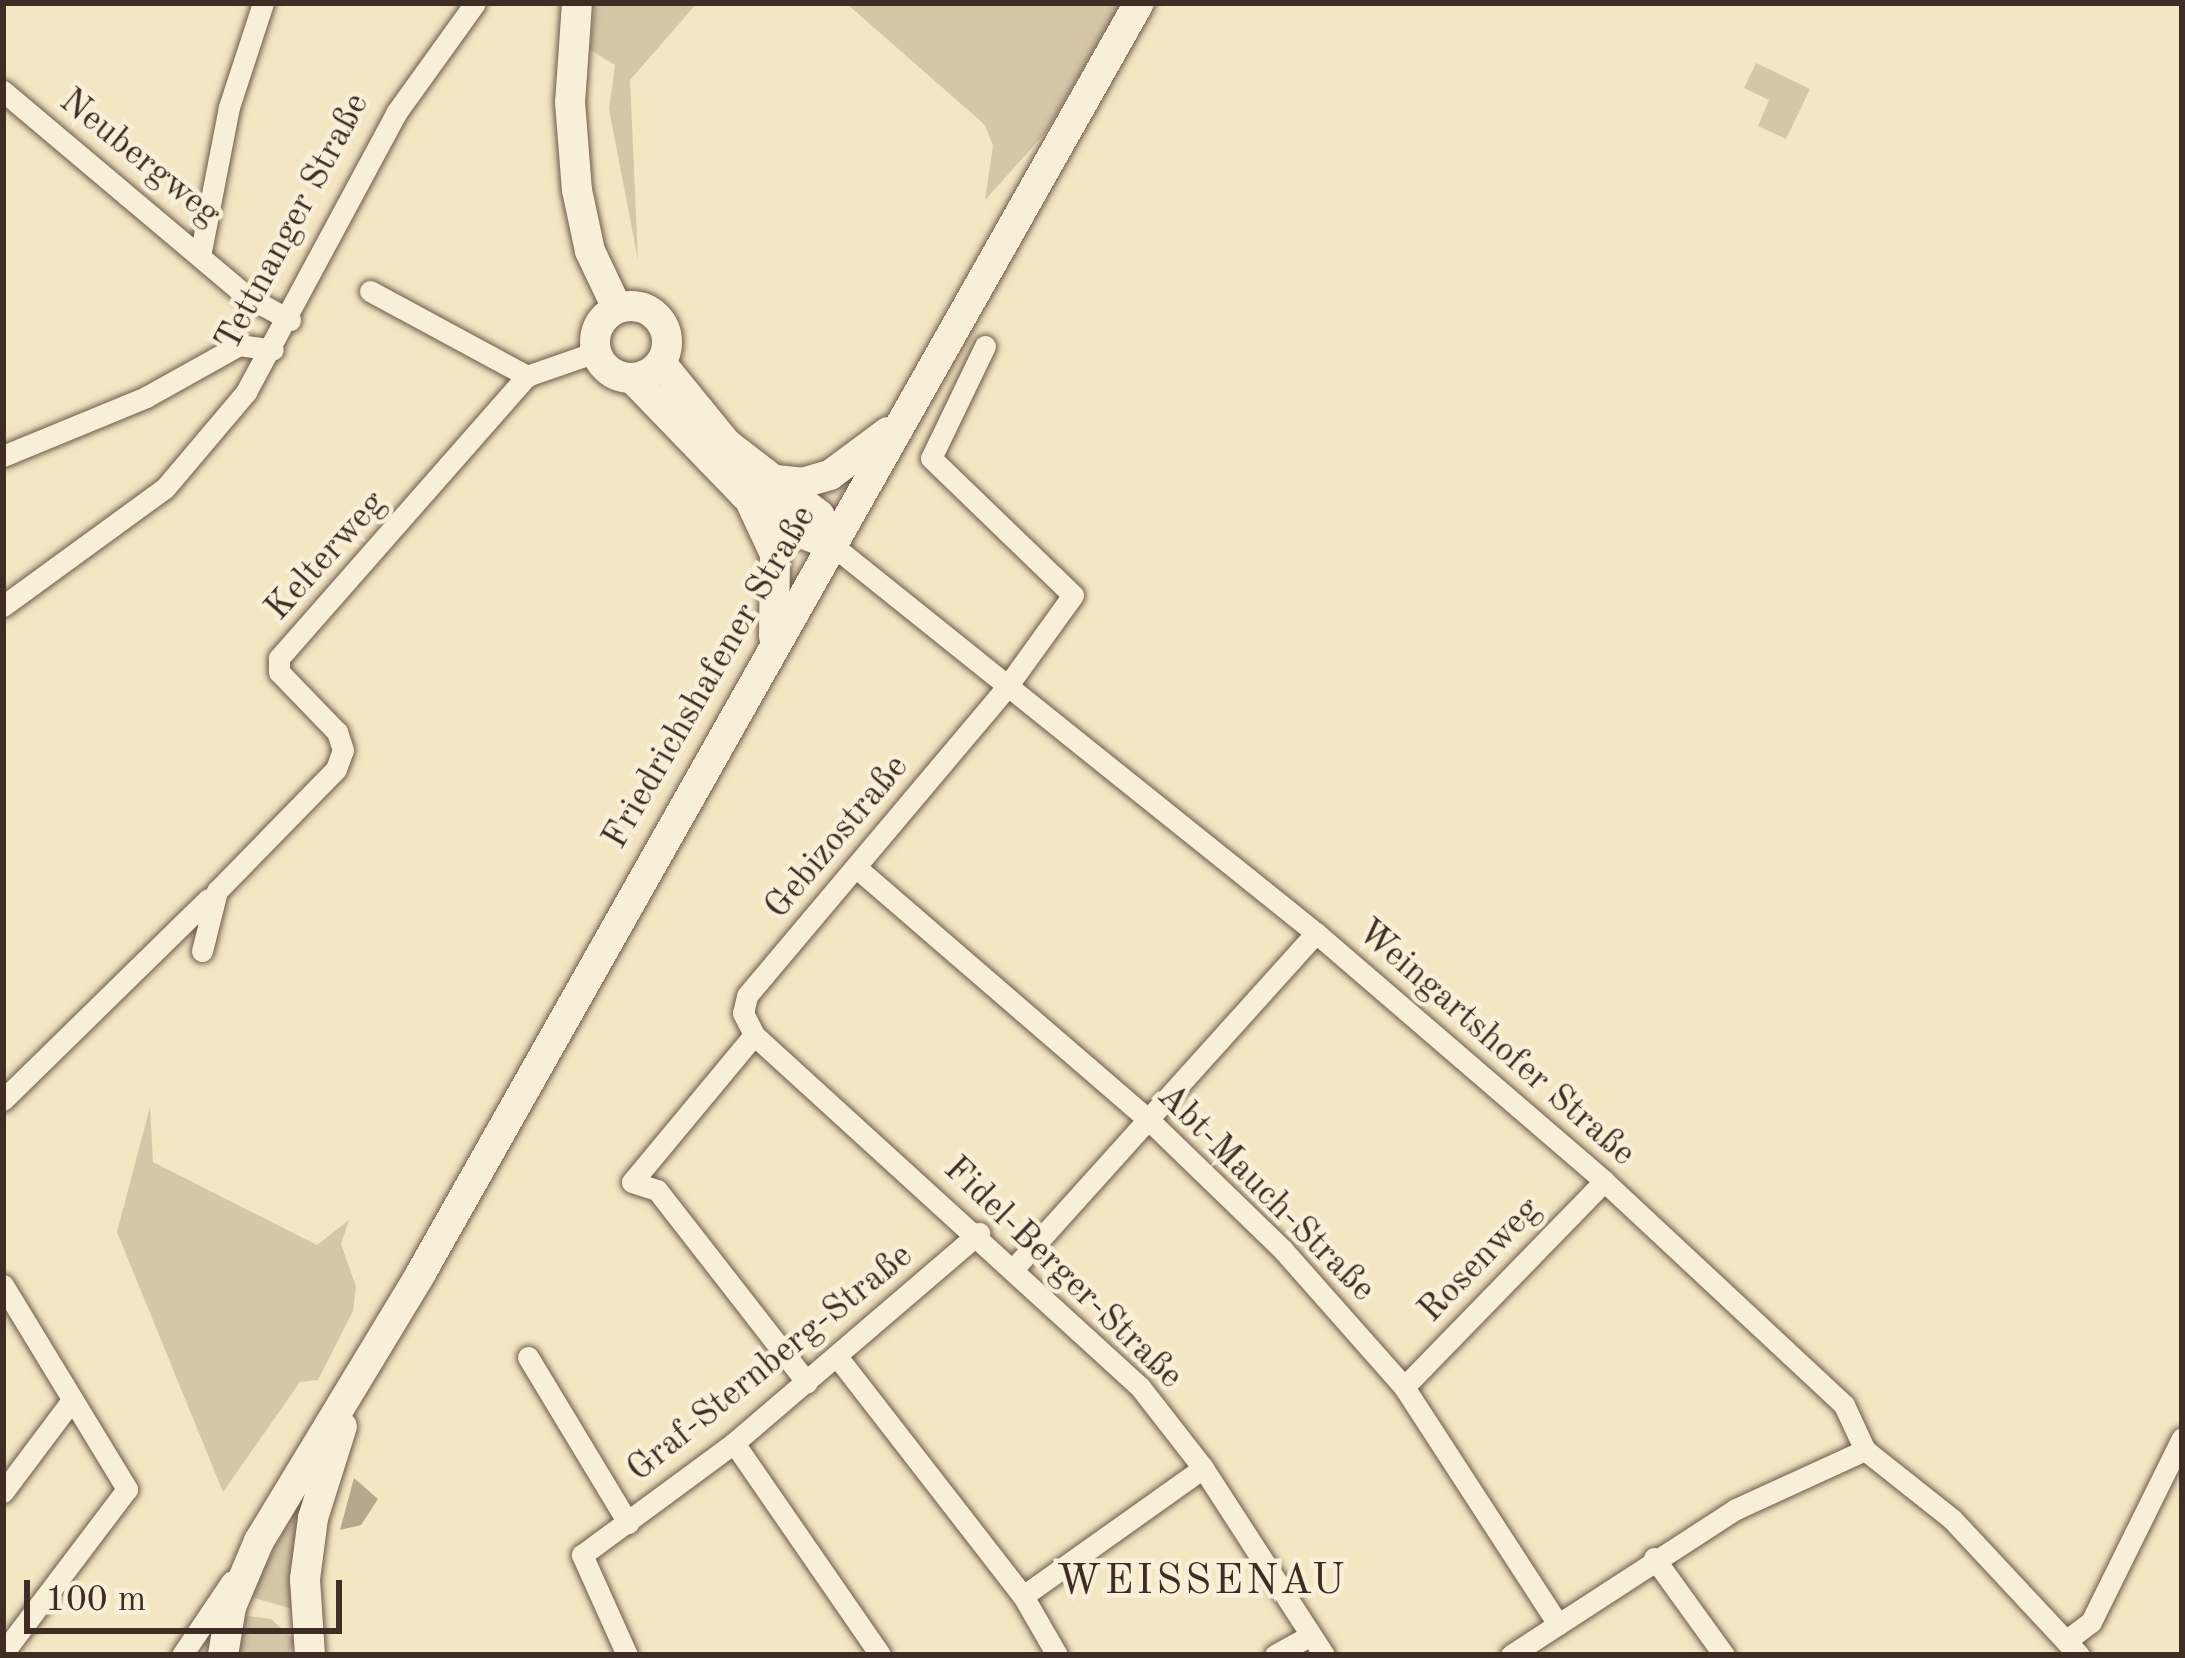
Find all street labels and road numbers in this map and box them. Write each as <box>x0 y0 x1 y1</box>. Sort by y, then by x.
street label: Neubergweg <box>50 81 228 237</box>
street label: Tettnanger Straße <box>208 87 380 359</box>
street label: Kelterweg <box>258 483 396 631</box>
street label: Friedrichshafener Straße <box>595 499 827 857</box>
street label: Gebizostraße <box>757 747 919 929</box>
street label: Weingartshofer Straße <box>1347 911 1643 1177</box>
street label: Abt-Mauch-Straße <box>1147 1076 1383 1312</box>
street label: Fidel-Berger-Straße <box>933 1149 1191 1399</box>
street label: Rosenweg <box>1411 1189 1551 1333</box>
street label: Graf-Sternberg-Straße <box>620 1236 922 1492</box>

